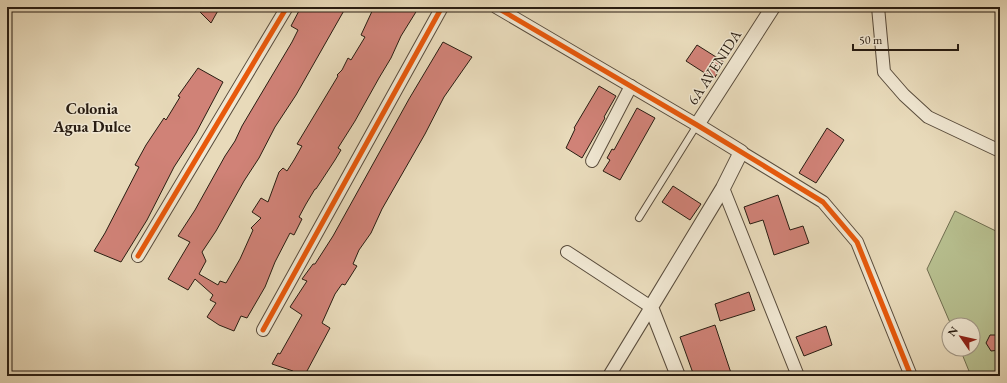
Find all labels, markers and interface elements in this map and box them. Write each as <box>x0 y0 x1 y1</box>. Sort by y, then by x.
street label: 6A AVENIDA <box>683 25 746 108</box>
scale bar <box>853 26 958 52</box>
text: 50 m <box>859 32 883 48</box>
district label: Colonia Agua Dulce <box>52 98 131 137</box>
north arrow <box>941 317 981 357</box>
text: N <box>944 324 961 339</box>

